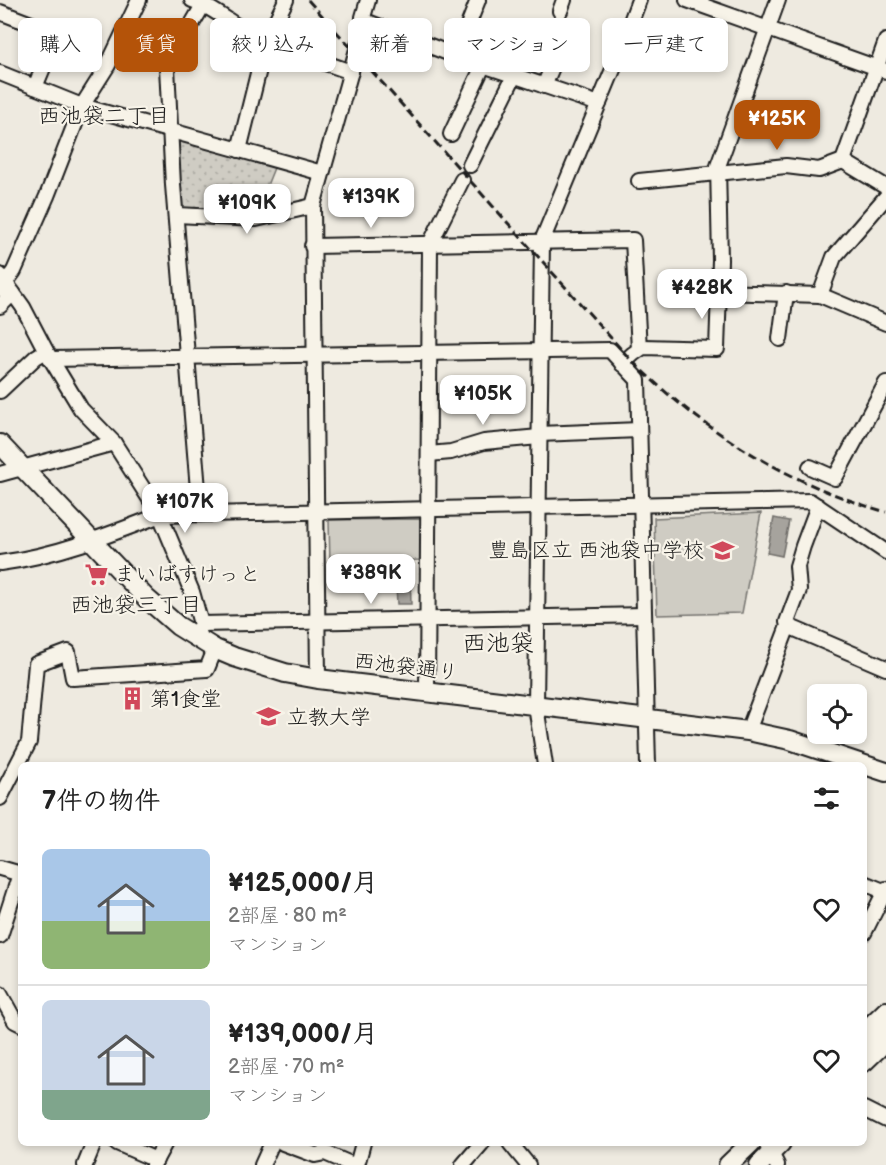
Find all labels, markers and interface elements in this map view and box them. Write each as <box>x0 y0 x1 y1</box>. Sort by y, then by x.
chip: 購入 <box>18 18 102 72</box>
chip: 賃貸 <box>114 18 198 72</box>
chip: 絞り込み <box>210 18 336 72</box>
chip: 新着 <box>348 18 432 72</box>
chip: マンション <box>444 18 590 72</box>
chip: 一戸建て <box>602 18 728 72</box>
pin: ¥125K <box>735 100 819 151</box>
district label: 西池袋二丁目 <box>38 103 170 130</box>
text: ¥125K <box>748 107 806 131</box>
pin: ¥139K <box>329 178 413 229</box>
pin: ¥109K <box>205 184 289 235</box>
text: ¥139K <box>342 185 400 209</box>
text: ¥109K <box>218 191 276 215</box>
pin: ¥428K <box>660 269 744 320</box>
text: ¥428K <box>671 276 733 300</box>
pin: ¥105K <box>441 375 525 426</box>
text: ¥105K <box>454 382 512 406</box>
pin: ¥107K <box>143 483 227 534</box>
text: ¥107K <box>156 490 214 514</box>
school or university icon: 豊島区立 西池袋中学校 <box>709 537 735 563</box>
place label: 豊島区立 西池袋中学校 <box>488 538 704 563</box>
pin: ¥389K <box>329 554 413 605</box>
supermarket icon: まいばすけっと <box>83 561 109 587</box>
text: ¥389K <box>340 561 402 585</box>
place label: まいばすけっと <box>114 562 261 587</box>
district label: 西池袋三丁目 <box>70 592 202 619</box>
district label: 西池袋 <box>462 629 534 658</box>
street label: 西池袋通り <box>352 648 460 686</box>
map controls <box>807 684 867 744</box>
button: locate <box>807 684 867 744</box>
building icon: 第1食堂 <box>119 686 145 712</box>
place label: 第1食堂 <box>150 687 221 712</box>
school or university icon: 立教大学 <box>256 704 282 730</box>
place label: 立教大学 <box>287 705 371 730</box>
icon: filters <box>810 782 843 815</box>
text: 7件の物件 <box>42 786 160 817</box>
text: ¥125,000/月 <box>228 868 378 899</box>
icon: home <box>90 873 162 945</box>
icon: heart <box>810 893 843 926</box>
text: 2部屋 · 80 m² <box>228 904 347 928</box>
text: マンション <box>228 933 327 957</box>
text: ¥139,000/月 <box>228 1019 378 1050</box>
icon: home <box>90 1024 162 1096</box>
icon: heart <box>810 1044 843 1077</box>
text: 2部屋 · 70 m² <box>228 1055 344 1079</box>
text: マンション <box>228 1084 327 1108</box>

